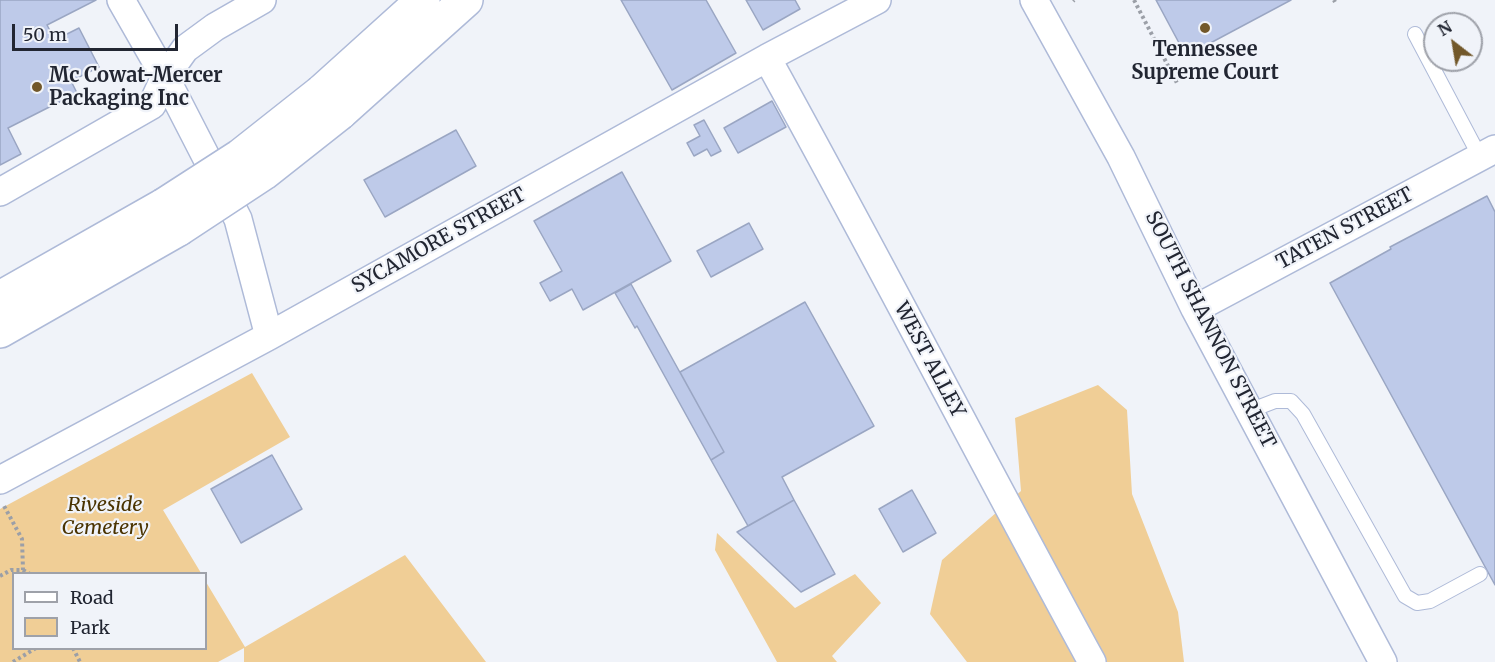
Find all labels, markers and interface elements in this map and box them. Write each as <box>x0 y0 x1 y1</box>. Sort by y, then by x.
scale bar <box>15 12 182 50</box>
north arrow <box>1423 12 1483 72</box>
text: N <box>1434 16 1455 40</box>
marker: Tennessee Supreme Court <box>1198 21 1212 35</box>
text: 50 m <box>23 23 67 46</box>
place label: Tennessee Supreme Court <box>1131 38 1279 85</box>
place label: Mc Cowat-Mercer Packaging Inc <box>49 64 223 111</box>
marker: Mc Cowat-Mercer Packaging Inc <box>30 80 44 94</box>
street label: SYCAMORE STREET <box>348 183 530 299</box>
street label: TATEN STREET <box>1272 183 1418 275</box>
street label: SOUTH SHANNON STREET <box>1140 207 1280 453</box>
street label: WEST ALLEY <box>888 298 970 422</box>
park label: Riveside Cemetery <box>61 493 149 540</box>
legend <box>12 572 207 650</box>
text: Road <box>70 586 114 609</box>
text: Park <box>70 616 110 639</box>

